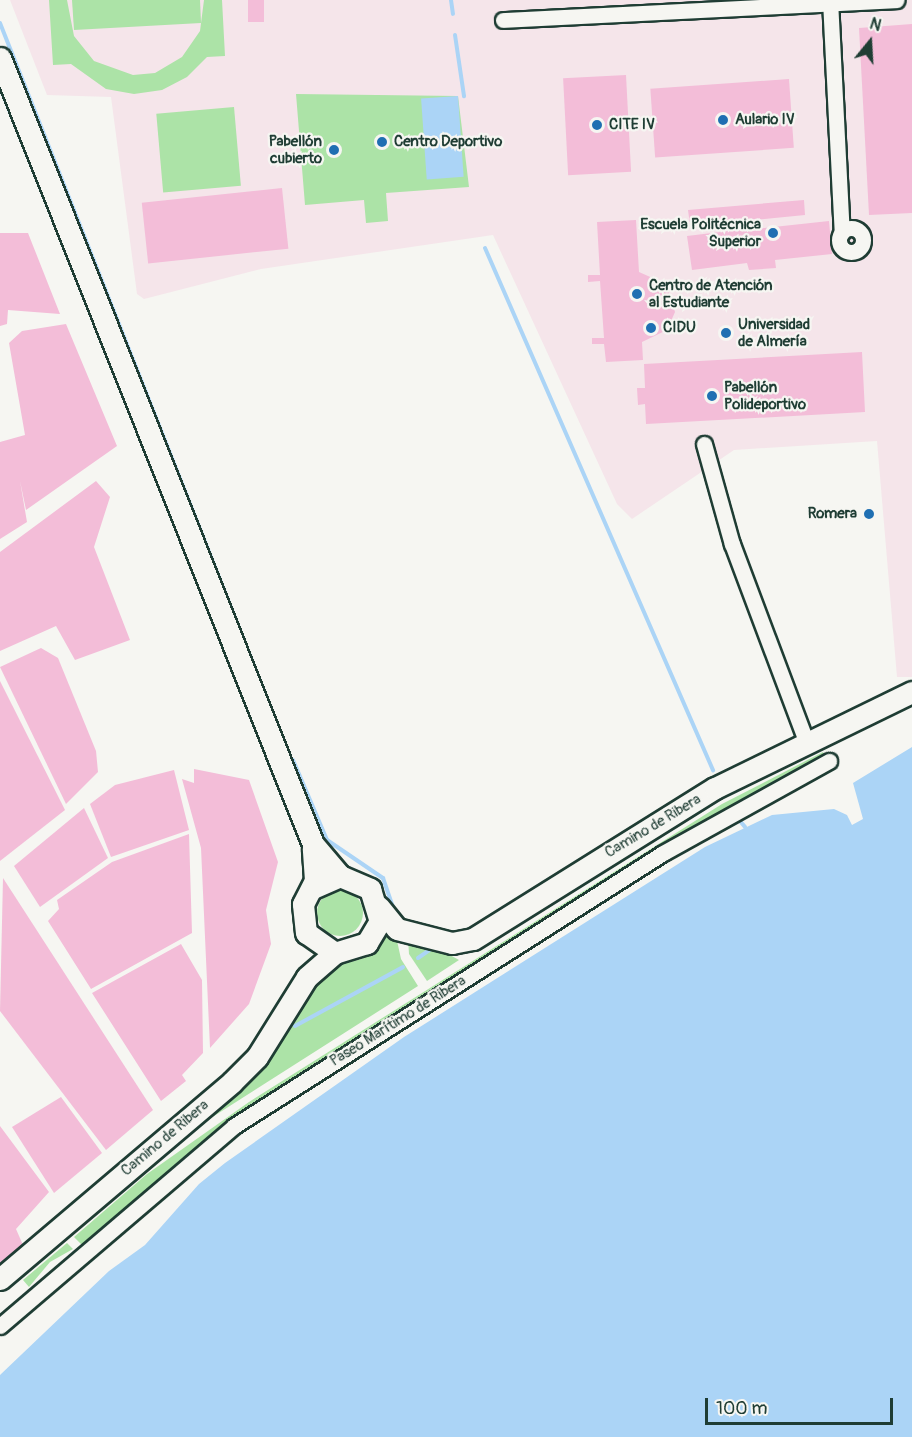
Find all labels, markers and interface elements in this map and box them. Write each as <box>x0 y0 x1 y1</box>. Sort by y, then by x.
north arrow <box>840 12 900 72</box>
text: N <box>867 14 884 36</box>
place label: Aulario IV <box>735 111 795 129</box>
marker: Aulario IV <box>716 113 730 127</box>
place label: CITE IV <box>609 116 655 134</box>
marker: CITE IV <box>590 118 604 132</box>
place label: Pabellón cubierto <box>269 132 322 167</box>
place label: Centro Deportivo <box>394 133 502 151</box>
marker: Centro Deportivo <box>375 135 389 149</box>
marker: Pabellón cubierto <box>327 143 341 157</box>
place label: Escuela Politécnica Superior <box>640 215 761 250</box>
marker: Escuela Politécnica Superior <box>766 226 780 240</box>
place label: Centro de Atención al Estudiante <box>649 276 773 311</box>
marker: Centro de Atención al Estudiante <box>630 287 644 301</box>
place label: Universidad de Almería <box>738 315 810 350</box>
place label: CIDU <box>663 319 696 337</box>
marker: CIDU <box>644 321 658 335</box>
marker: Universidad de Almería <box>719 326 733 340</box>
place label: Pabellón Polideportivo <box>724 378 806 413</box>
marker: Pabellón Polideportivo <box>705 389 719 403</box>
place label: Romera <box>808 505 857 523</box>
marker: Romera <box>862 507 876 521</box>
street label: Camino de Ribera <box>602 790 704 862</box>
street label: Paseo Marítimo de Ribera <box>327 972 469 1070</box>
street label: Camino de Ribera <box>118 1096 212 1180</box>
scale bar <box>708 1386 896 1424</box>
text: 100 m <box>716 1397 768 1420</box>

